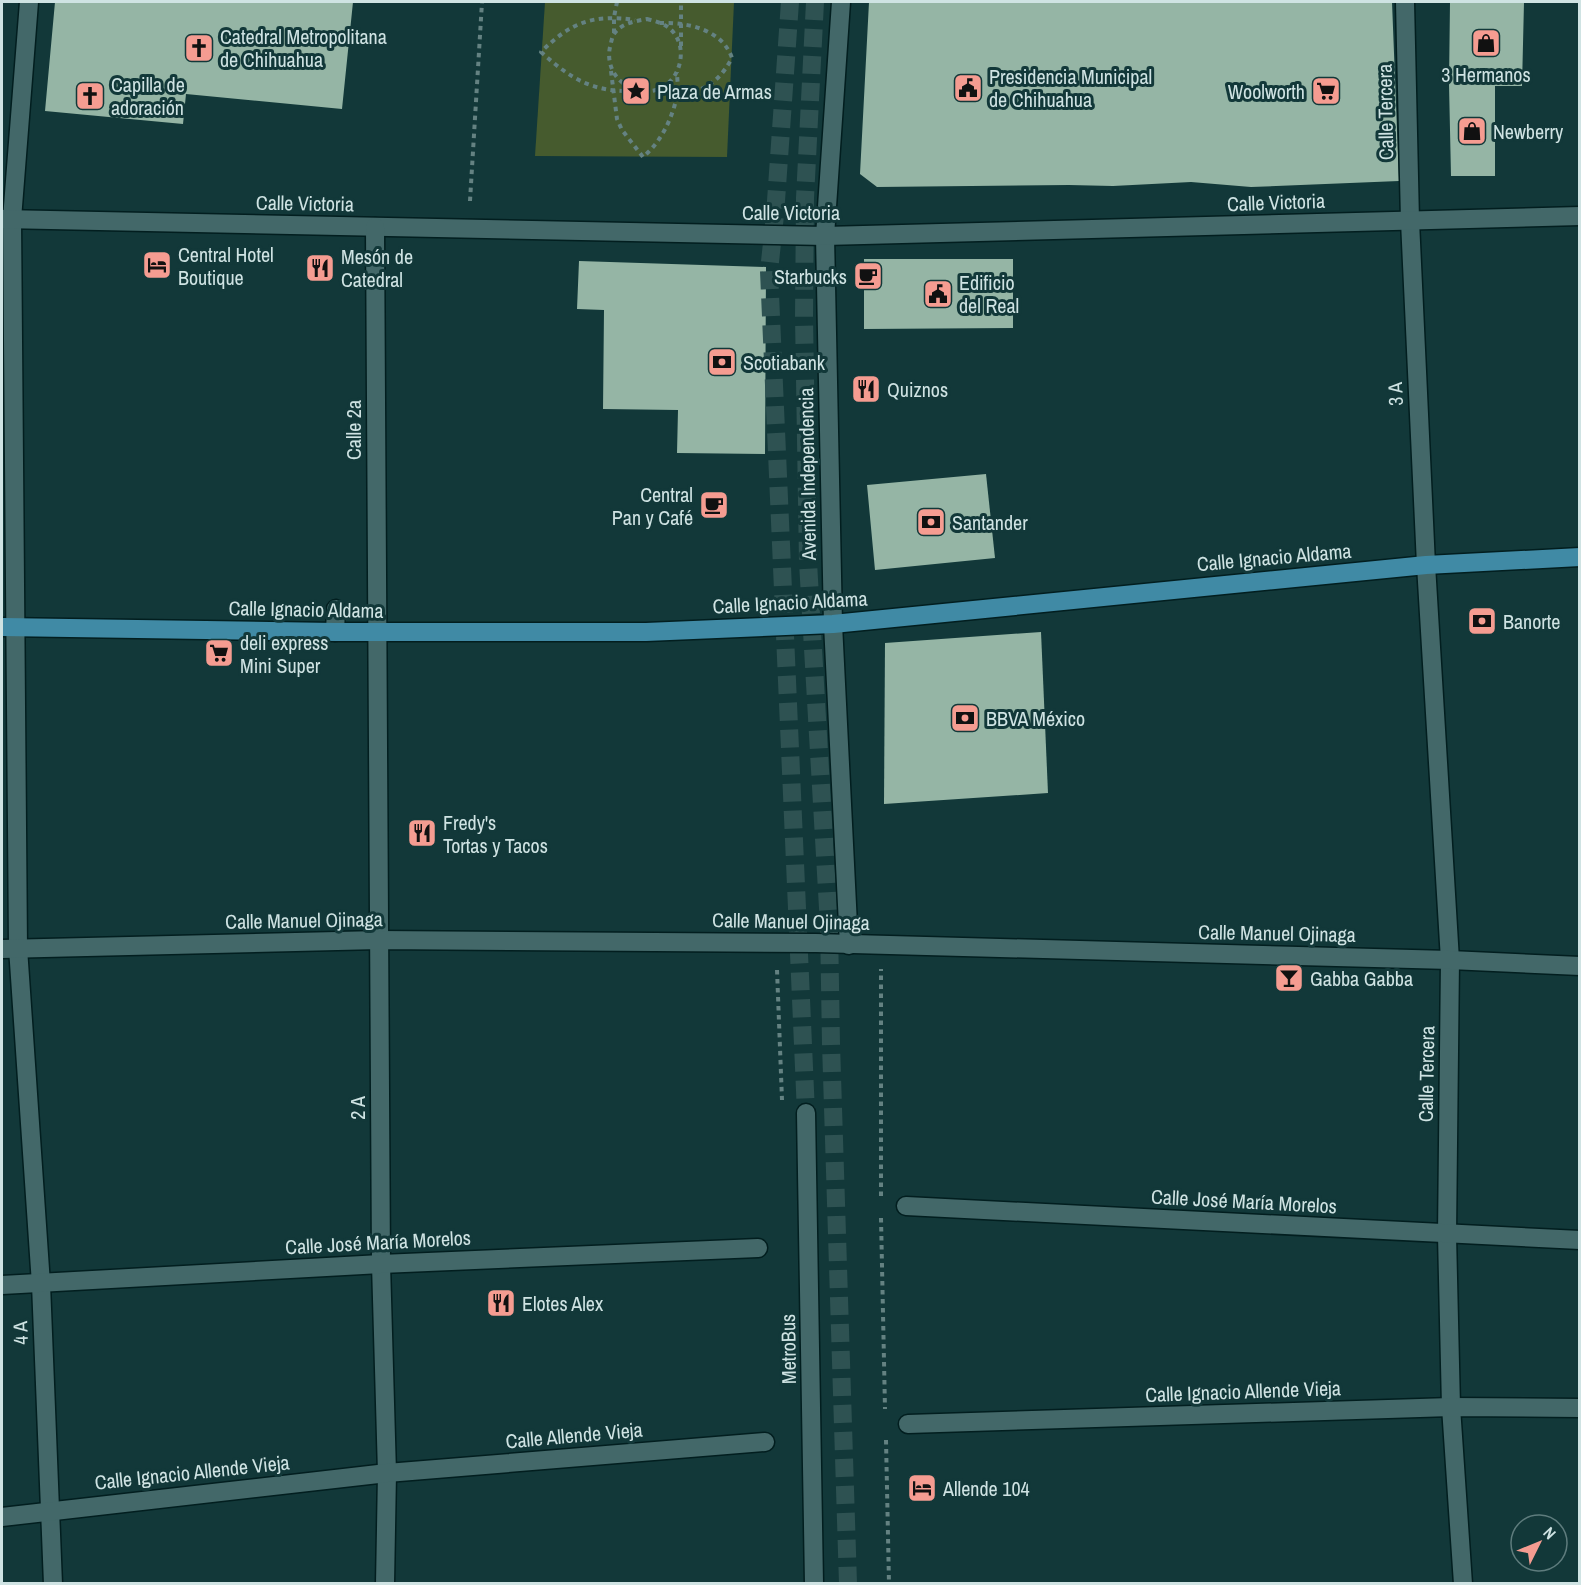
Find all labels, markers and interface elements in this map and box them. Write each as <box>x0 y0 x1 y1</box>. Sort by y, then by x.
place label: Catedral Metropolitana de Chihuahua <box>220 23 387 73</box>
shop icon: 3 Hermanos <box>1470 27 1502 59</box>
church icon: Catedral Metropolitana de Chihuahua <box>183 32 215 64</box>
place label: 3 Hermanos <box>1441 61 1531 88</box>
place label: Presidencia Municipal de Chihuahua <box>989 63 1152 113</box>
street label: Calle Tercera <box>1371 64 1399 160</box>
place label: Capilla de adoración <box>111 71 185 121</box>
public building icon: Presidencia Municipal de Chihuahua <box>952 72 984 104</box>
place icon: Plaza de Armas <box>620 75 652 107</box>
supermarket icon: Woolworth <box>1310 75 1342 107</box>
place label: Plaza de Armas <box>657 78 772 105</box>
place label: Woolworth <box>1228 78 1305 105</box>
church icon: Capilla de adoración <box>74 80 106 112</box>
shop icon: Newberry <box>1456 115 1488 147</box>
place label: Newberry <box>1493 118 1564 145</box>
street label: Calle Victoria <box>1226 187 1326 217</box>
street label: Calle Victoria <box>256 189 354 217</box>
street label: Calle Victoria <box>742 199 840 226</box>
place label: Central Hotel Boutique <box>178 241 274 291</box>
place label: Mesón de Catedral <box>341 243 413 293</box>
hotel icon: Central Hotel Boutique <box>141 249 173 281</box>
restaurant icon: Mesón de Catedral <box>304 252 336 284</box>
cafe icon: Starbucks <box>852 260 884 292</box>
place label: Starbucks <box>774 263 847 290</box>
place label: Edificio del Real <box>959 269 1019 319</box>
public building icon: Edificio del Real <box>922 278 954 310</box>
bank icon: Scotiabank <box>706 346 738 378</box>
place label: Scotiabank <box>743 349 826 376</box>
restaurant icon: Quiznos <box>850 373 882 405</box>
place label: Quiznos <box>887 376 948 403</box>
street label: 3 A <box>1381 381 1409 407</box>
street label: Avenida Independencia <box>792 387 822 562</box>
street label: Calle 2a <box>340 400 367 460</box>
place label: Central Pan y Café <box>612 481 693 531</box>
cafe icon: Central Pan y Café <box>698 489 730 521</box>
bank icon: Santander <box>915 506 947 538</box>
place label: Santander <box>952 509 1028 536</box>
street label: Calle Ignacio Aldama <box>1196 537 1352 577</box>
street label: Calle Ignacio Aldama <box>712 584 868 620</box>
street label: Calle Ignacio Aldama <box>228 594 384 624</box>
bank icon: Banorte <box>1466 605 1498 637</box>
place label: Banorte <box>1503 608 1560 635</box>
place label: deli express Mini Super <box>240 629 328 679</box>
supermarket icon: deli express Mini Super <box>203 637 235 669</box>
bank icon: BBVA México <box>949 702 981 734</box>
place label: BBVA México <box>986 705 1085 732</box>
place label: Fredy's Tortas y Tacos <box>443 809 548 859</box>
restaurant icon: Fredy's Tortas y Tacos <box>406 817 438 849</box>
street label: Calle Manuel Ojinaga <box>225 905 383 935</box>
street label: Calle Manuel Ojinaga <box>712 906 870 936</box>
street label: Calle Manuel Ojinaga <box>1198 918 1356 948</box>
bar icon: Gabba Gabba <box>1273 962 1305 994</box>
place label: Gabba Gabba <box>1310 965 1413 992</box>
street label: Calle Tercera <box>1412 1026 1440 1122</box>
street label: 2 A <box>344 1096 371 1120</box>
street label: Calle José María Morelos <box>1150 1183 1338 1219</box>
street label: Calle José María Morelos <box>284 1224 472 1260</box>
restaurant icon: Elotes Alex <box>485 1287 517 1319</box>
place label: Elotes Alex <box>522 1290 604 1317</box>
street label: MetroBus <box>774 1314 802 1384</box>
street label: 4 A <box>6 1321 34 1345</box>
street label: Calle Ignacio Allende Vieja <box>1145 1374 1341 1408</box>
street label: Calle Allende Vieja <box>504 1416 644 1454</box>
street label: Calle Ignacio Allende Vieja <box>93 1448 291 1496</box>
hotel icon: Allende 104 <box>906 1472 938 1504</box>
place label: Allende 104 <box>942 1475 1030 1502</box>
north arrow <box>1509 1513 1569 1573</box>
text: N <box>1539 1522 1561 1544</box>

